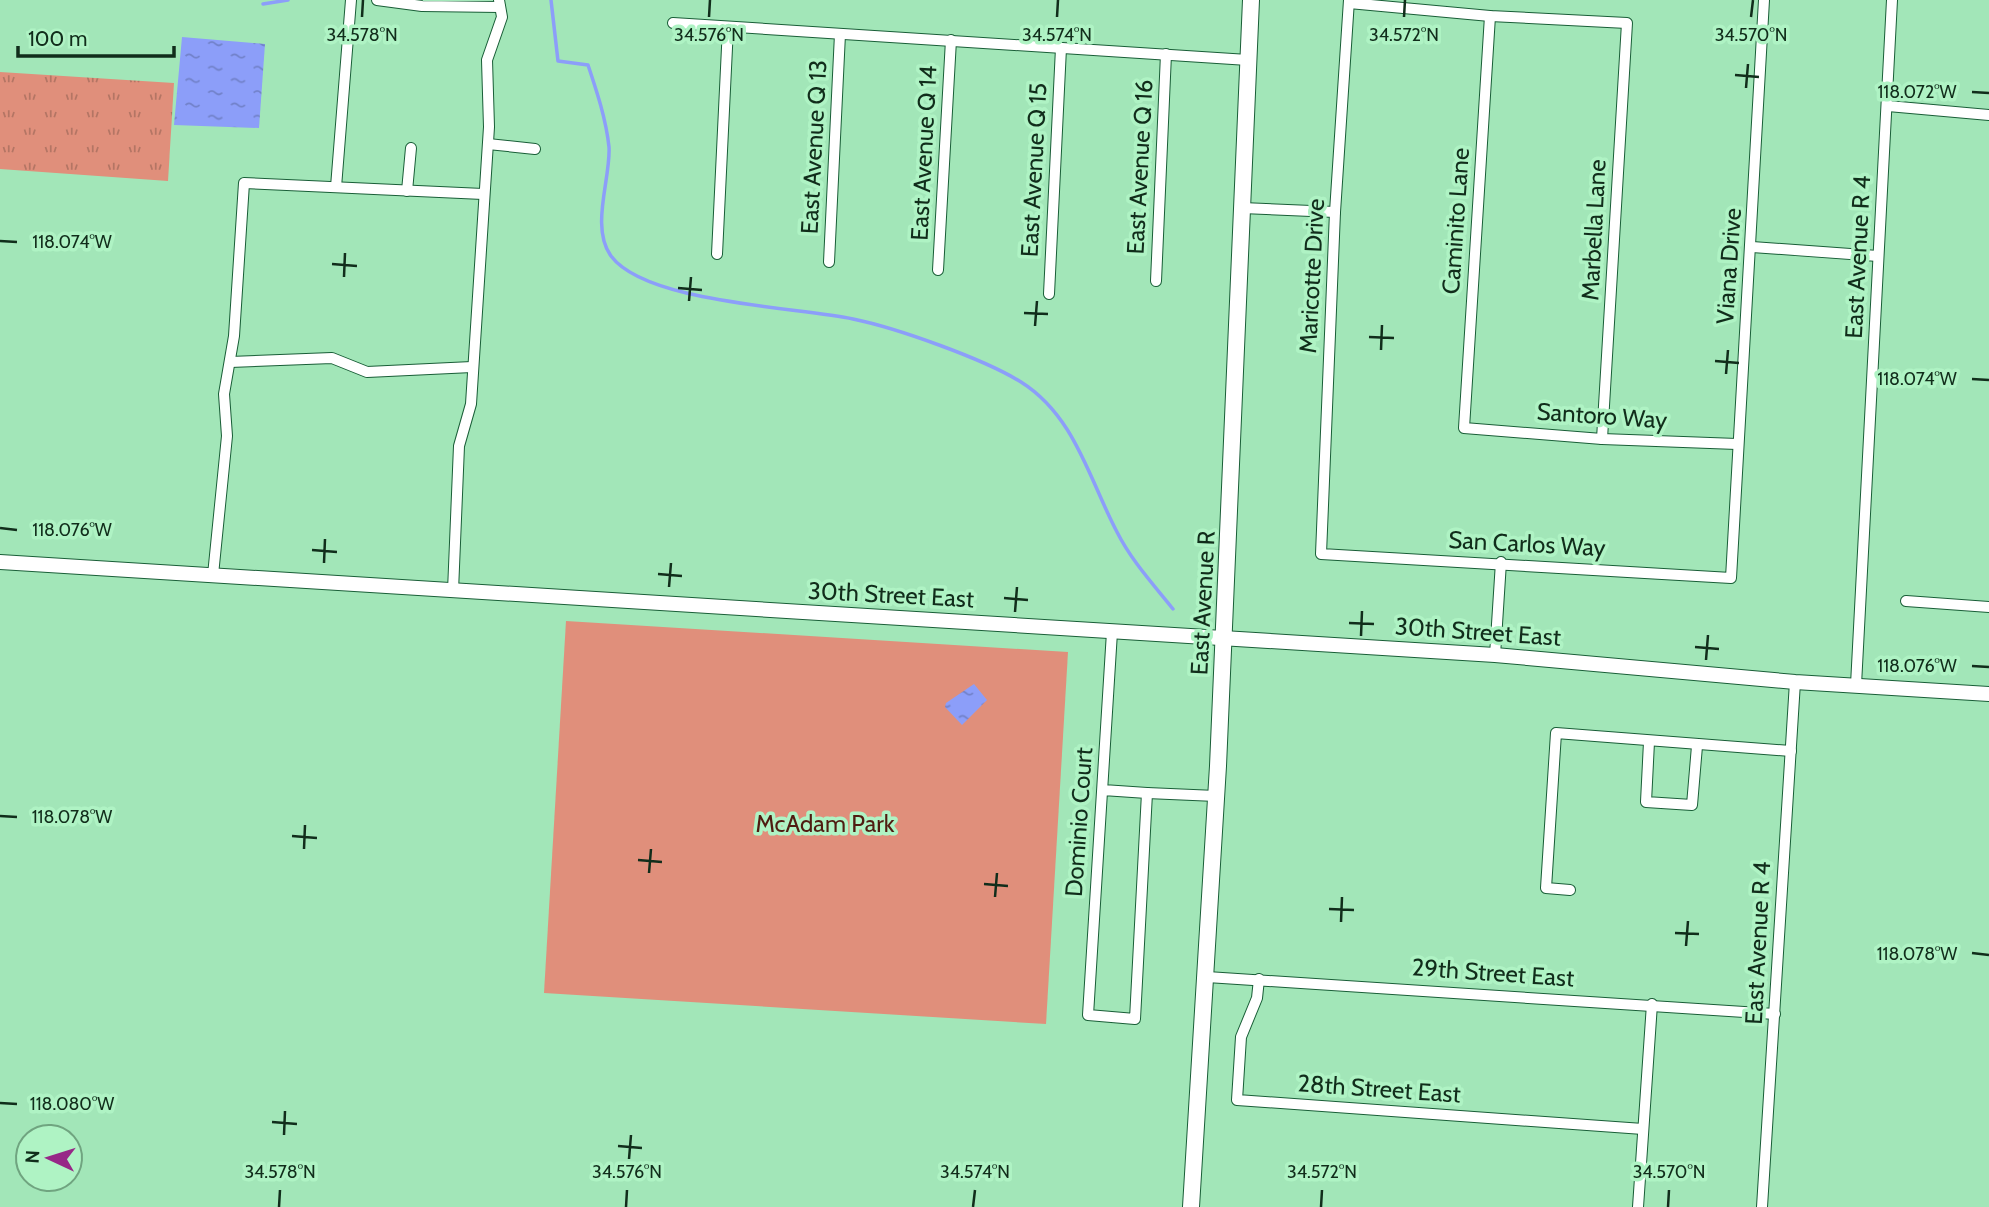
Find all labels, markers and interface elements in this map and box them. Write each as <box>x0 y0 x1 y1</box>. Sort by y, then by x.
scale bar <box>18 14 173 58</box>
text: 34.578°N <box>326 24 398 46</box>
text: 34.576°N <box>674 24 744 46</box>
text: 34.574°N <box>1022 24 1092 46</box>
text: 34.572°N <box>1369 24 1439 46</box>
text: 34.570°N <box>1715 24 1787 46</box>
text: 100 m <box>28 26 87 51</box>
street label: East Avenue Q 13 <box>794 59 833 235</box>
street label: East Avenue Q 14 <box>904 65 943 241</box>
street label: East Avenue Q 16 <box>1120 79 1159 255</box>
text: 118.072°W <box>1877 81 1957 103</box>
street label: East Avenue Q 15 <box>1014 82 1053 258</box>
street label: Caminito Lane <box>1436 147 1475 295</box>
street label: Marbella Lane <box>1575 159 1612 301</box>
street label: East Avenue R 4 <box>1839 174 1876 339</box>
street label: Maricotte Drive <box>1293 198 1330 354</box>
street label: Viana Drive <box>1710 207 1747 325</box>
text: 118.074°W <box>32 231 112 253</box>
text: 118.074°W <box>1877 368 1957 390</box>
street label: Santoro Way <box>1536 396 1668 435</box>
text: 118.076°W <box>32 519 112 541</box>
street label: San Carlos Way <box>1448 525 1606 562</box>
street label: East Avenue R <box>1184 530 1221 676</box>
street label: 30th Street East <box>807 576 975 613</box>
street label: 30th Street East <box>1394 611 1562 652</box>
text: 118.076°W <box>1877 655 1957 677</box>
street label: Dominio Court <box>1059 746 1098 898</box>
text: 118.078°W <box>32 806 112 828</box>
park label: McAdam Park <box>755 809 895 838</box>
street label: East Avenue R 4 <box>1739 860 1776 1025</box>
text: 118.078°W <box>1877 943 1957 965</box>
street label: 29th Street East <box>1411 952 1575 993</box>
street label: 28th Street East <box>1296 1068 1462 1109</box>
text: 118.080°W <box>30 1093 114 1115</box>
north arrow <box>14 1123 84 1193</box>
text: N <box>21 1149 44 1164</box>
text: 34.578°N <box>244 1161 316 1183</box>
text: 34.576°N <box>592 1161 662 1183</box>
text: 34.574°N <box>940 1161 1010 1183</box>
text: 34.572°N <box>1287 1161 1357 1183</box>
text: 34.570°N <box>1633 1161 1705 1183</box>

